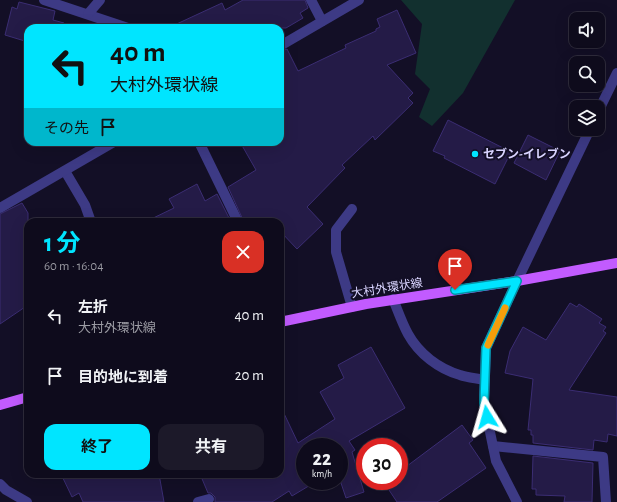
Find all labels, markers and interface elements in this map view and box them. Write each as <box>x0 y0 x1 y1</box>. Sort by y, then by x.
map controls <box>569 12 605 136</box>
button: sound <box>569 12 605 48</box>
text: 40 m <box>110 39 166 67</box>
icon: left <box>44 40 96 92</box>
button: search <box>569 56 605 92</box>
text: 大村外環状線 <box>110 77 218 95</box>
button: layers <box>569 100 605 136</box>
icon: arrive <box>97 116 119 138</box>
text: その先 <box>44 121 89 136</box>
place label: セブン-イレブン <box>483 147 571 160</box>
marker: セブン-イレブン <box>470 149 480 159</box>
button: close <box>222 231 264 273</box>
text: 1 分 <box>44 232 80 256</box>
pin <box>438 249 472 290</box>
icon: arrive <box>444 255 466 277</box>
text: 60 m · 16:04 <box>44 260 103 273</box>
street label: 大村外環状線 <box>350 275 424 300</box>
text: 左折 <box>78 300 108 315</box>
icon: left <box>44 305 66 327</box>
text: 40 m <box>234 308 264 323</box>
text: 大村外環状線 <box>78 322 156 335</box>
icon: arrive <box>44 365 66 387</box>
text: 20 m <box>235 368 264 383</box>
text: 目的地に到着 <box>78 370 168 385</box>
position arrow <box>466 396 508 438</box>
button: 終了 <box>44 424 150 470</box>
button: 共有 <box>158 424 264 470</box>
speed limit sign: 30 <box>356 438 408 490</box>
text: 22 <box>313 449 331 469</box>
text: km/h <box>312 469 332 479</box>

